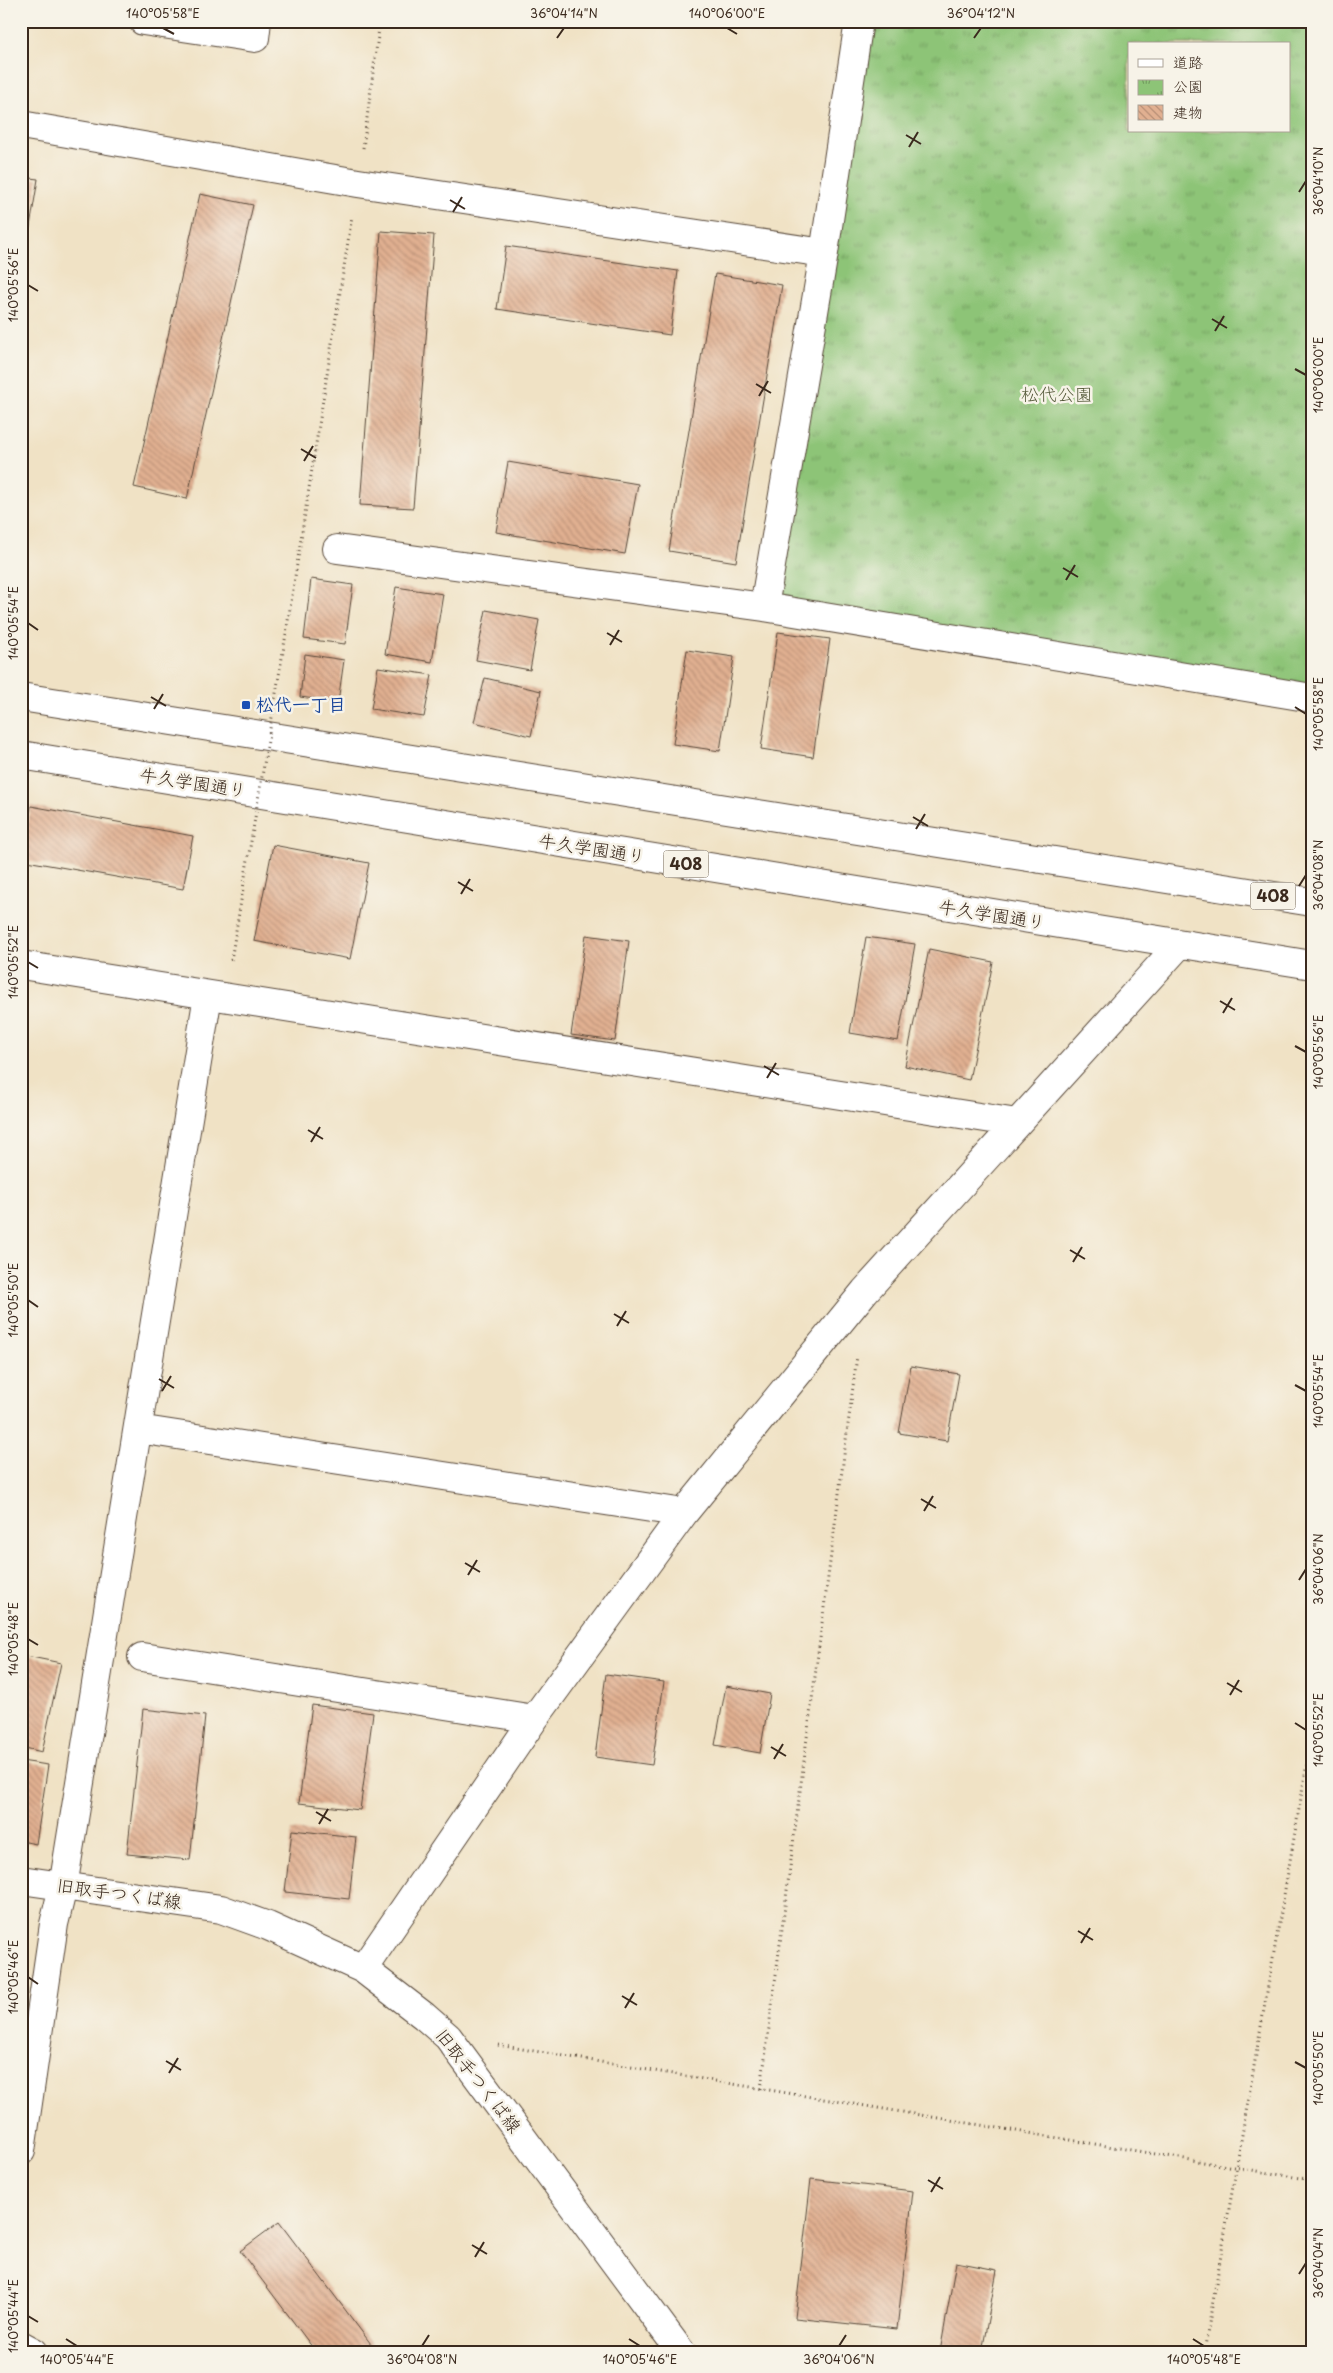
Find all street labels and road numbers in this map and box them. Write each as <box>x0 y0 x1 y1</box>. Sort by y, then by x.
street label: 牛久学園通り <box>138 760 249 803</box>
street label: 牛久学園通り <box>537 826 648 869</box>
road number: 408 <box>664 851 708 878</box>
road number: 408 <box>1250 882 1296 909</box>
street label: 牛久学園通り <box>937 892 1048 935</box>
street label: 旧取手つくば線 <box>55 1870 183 1915</box>
street label: 旧取手つくば線 <box>430 2022 529 2138</box>

